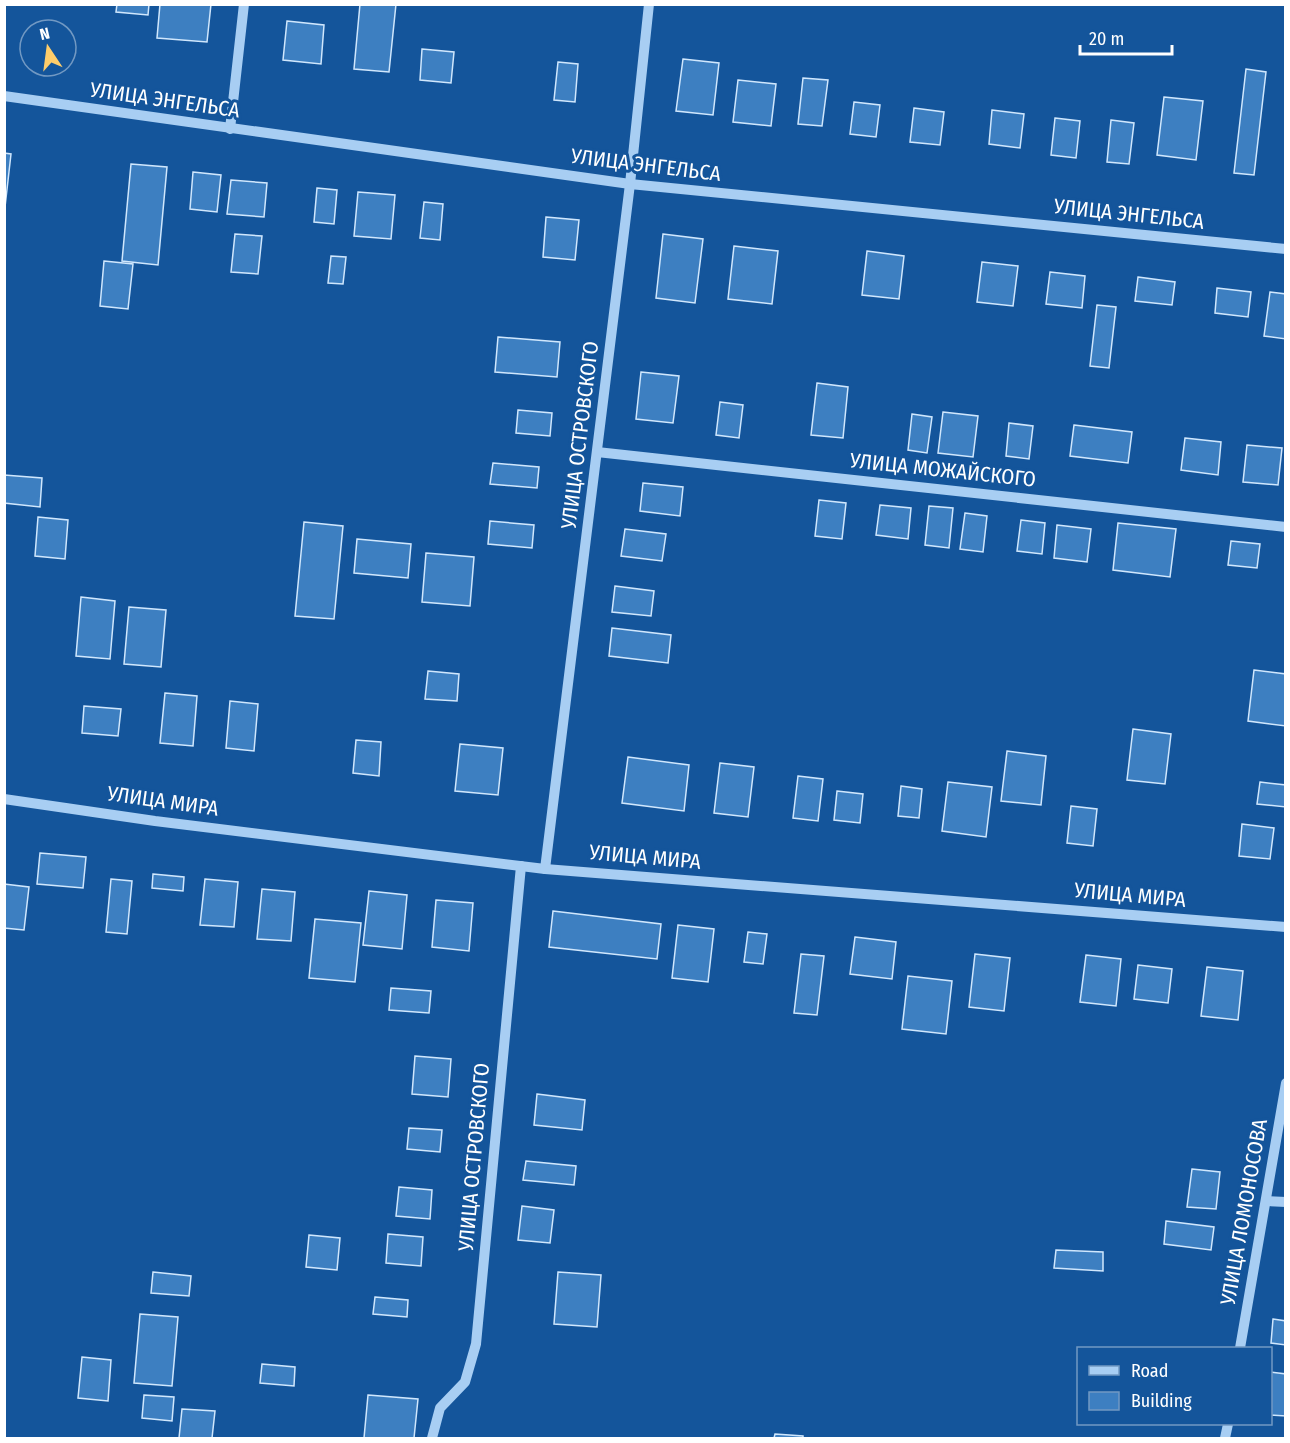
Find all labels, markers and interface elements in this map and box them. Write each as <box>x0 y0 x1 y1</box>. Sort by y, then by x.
north arrow <box>18 18 78 78</box>
scale bar <box>1080 18 1172 56</box>
text: N <box>38 24 52 44</box>
text: 20 m <box>1089 28 1124 50</box>
street label: УЛИЦА ЭНГЕЛЬСА <box>87 76 242 123</box>
street label: УЛИЦА ЭНГЕЛЬСА <box>569 143 722 187</box>
street label: УЛИЦА ЭНГЕЛЬСА <box>1052 193 1205 235</box>
street label: УЛИЦА ОСТРОВСКОГО <box>555 340 604 531</box>
street label: УЛИЦА МОЖАЙСКОГО <box>848 447 1037 493</box>
street label: УЛИЦА МИРА <box>105 780 220 822</box>
street label: УЛИЦА МИРА <box>587 839 702 875</box>
street label: УЛИЦА МИРА <box>1072 877 1187 913</box>
street label: УЛИЦА ОСТРОВСКОГО <box>453 1062 495 1253</box>
street label: УЛИЦА ЛОМОНОСОВА <box>1215 1117 1273 1308</box>
legend <box>1077 1347 1272 1425</box>
text: Road <box>1131 1360 1168 1382</box>
text: Building <box>1131 1390 1192 1412</box>

